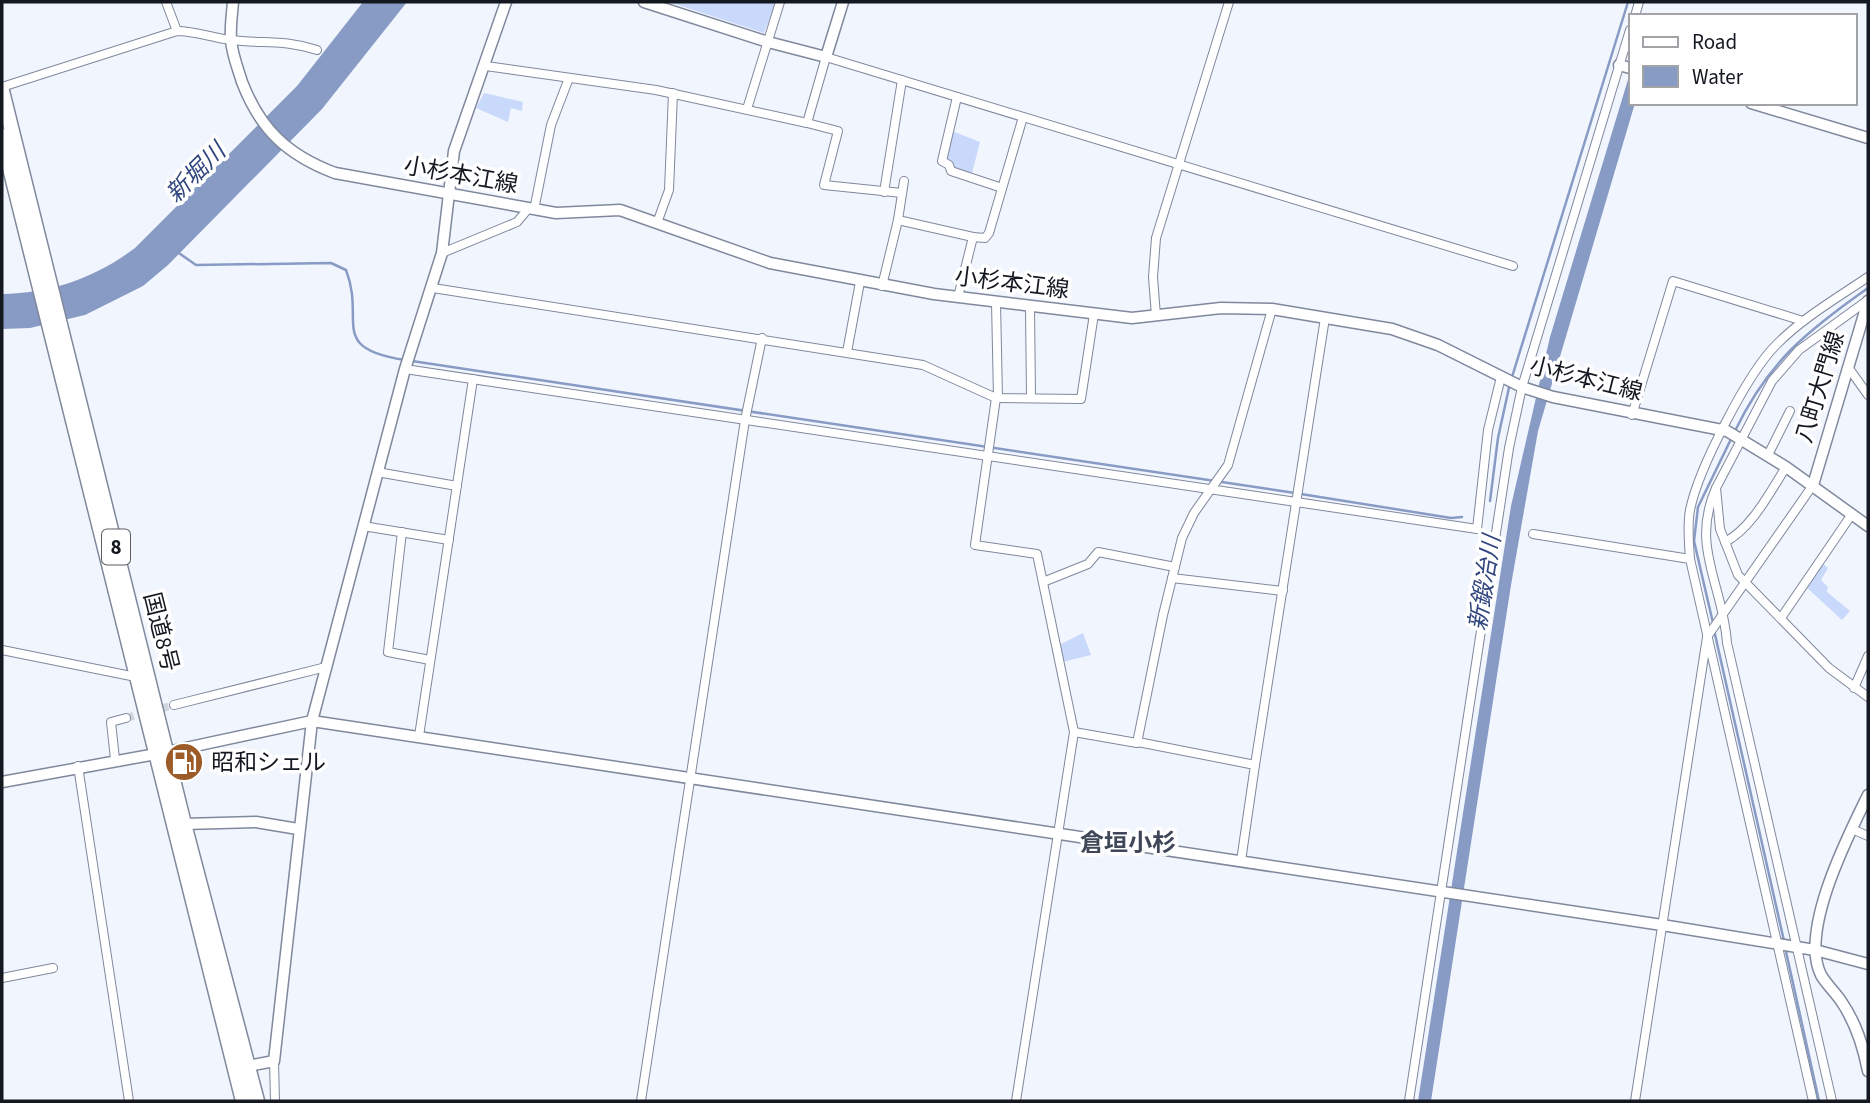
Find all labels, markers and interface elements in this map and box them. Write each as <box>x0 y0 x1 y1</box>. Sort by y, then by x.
legend <box>1629 14 1856 105</box>
text: Road <box>1692 27 1737 57</box>
text: Water <box>1692 62 1744 92</box>
water label: 新堀川 <box>158 133 236 211</box>
street label: 小杉本江線 <box>402 149 520 201</box>
street label: 小杉本江線 <box>953 260 1071 306</box>
street label: 八町大門線 <box>1787 327 1853 447</box>
street label: 小杉本江線 <box>1526 349 1646 409</box>
road number: 8 <box>102 530 130 564</box>
water label: 新鍛冶川 <box>1460 530 1510 633</box>
street label: 国道8号 <box>135 589 187 675</box>
fuel station icon: 昭和シェル <box>163 741 205 783</box>
place label: 昭和シェル <box>211 746 326 779</box>
district label: 倉垣小杉 <box>1080 826 1176 861</box>

